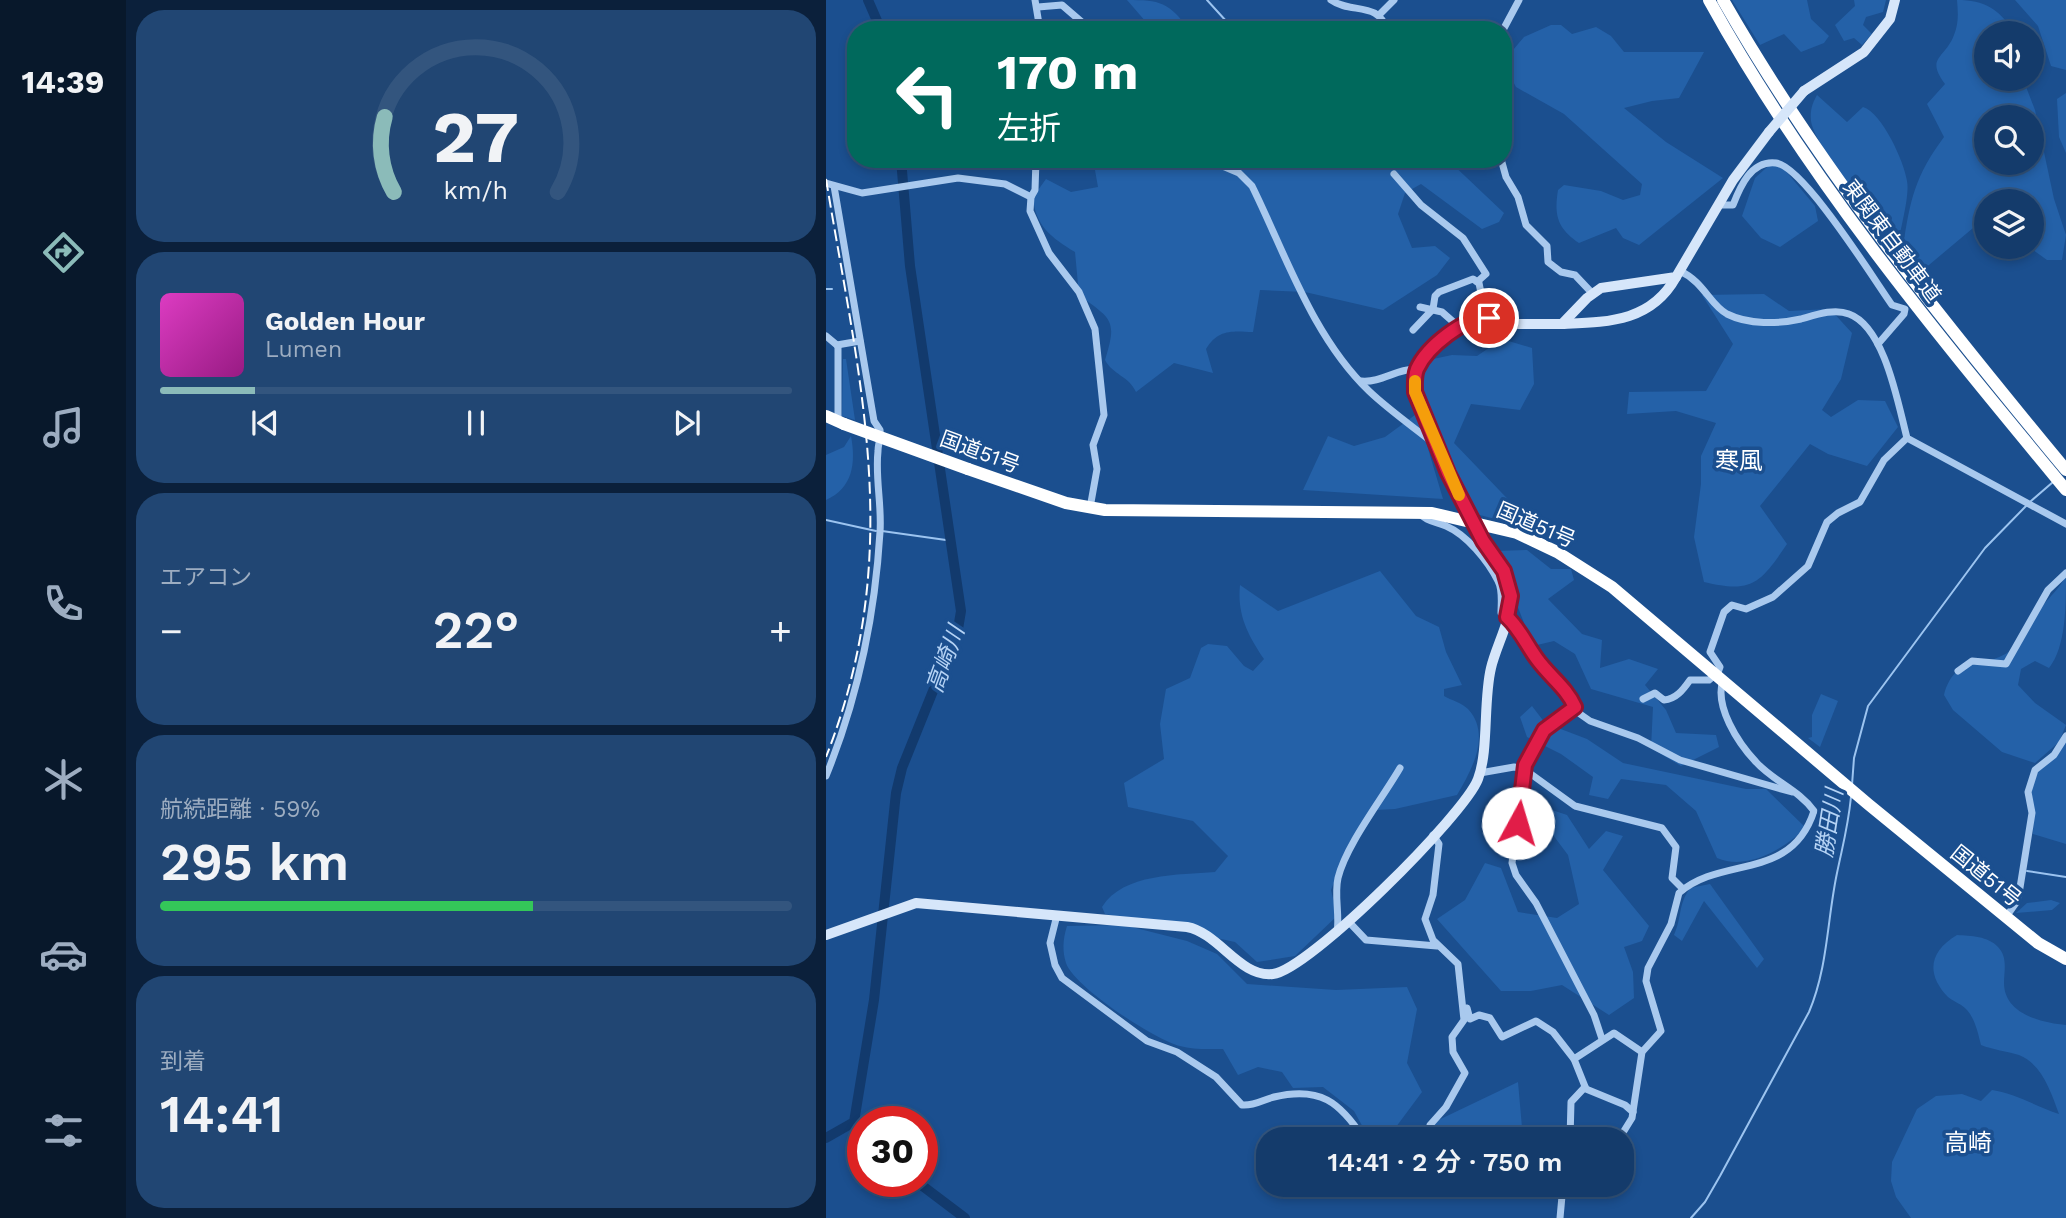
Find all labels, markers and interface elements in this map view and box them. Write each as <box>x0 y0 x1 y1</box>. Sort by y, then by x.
map controls <box>1974 21 2044 259</box>
button: sound <box>1974 21 2044 91</box>
text: 170 m <box>997 43 1138 101</box>
icon: left <box>882 49 973 140</box>
text: 14:39 <box>22 63 104 101</box>
text: 27 <box>433 94 519 180</box>
button: search <box>1974 105 2044 175</box>
text: 左折 <box>997 109 1061 147</box>
street label: 東関東自動車道 <box>1838 174 1947 307</box>
text: km/h <box>444 176 508 205</box>
button: layers <box>1974 189 2044 259</box>
icon: directions <box>39 228 88 277</box>
pin <box>1459 288 1519 348</box>
icon: arrive <box>1470 299 1508 337</box>
text: Golden Hour <box>265 306 425 336</box>
text: Lumen <box>265 336 342 363</box>
icon: music <box>39 403 88 452</box>
icon: previous <box>246 404 284 442</box>
icon: pause <box>457 404 495 442</box>
icon: next <box>668 404 706 442</box>
street label: 国道51号 <box>937 426 1024 478</box>
district label: 寒風 <box>1715 447 1763 475</box>
street label: 国道51号 <box>1493 497 1579 552</box>
text: エアコン <box>160 564 252 591</box>
icon: phone <box>39 579 88 628</box>
text: 22° <box>433 600 519 661</box>
text: − <box>160 609 183 653</box>
text: + <box>769 609 792 653</box>
water label: 高崎川 <box>921 619 971 696</box>
icon: climate <box>39 755 88 804</box>
water label: 勝田川 <box>1811 784 1849 859</box>
position arrow <box>1481 786 1555 860</box>
text: 航続距離 · 59% <box>160 796 320 823</box>
text: 295 km <box>160 832 349 893</box>
street label: 国道51号 <box>1946 840 2027 912</box>
icon: car <box>39 930 88 979</box>
text: 到着 <box>160 1048 206 1075</box>
text: 14:41 <box>160 1084 284 1145</box>
icon: filters <box>39 1106 88 1155</box>
speed limit sign: 30 <box>847 1106 938 1197</box>
district label: 高崎 <box>1944 1129 1992 1157</box>
text: 14:41 · 2 分 · 750 m <box>1328 1147 1562 1177</box>

